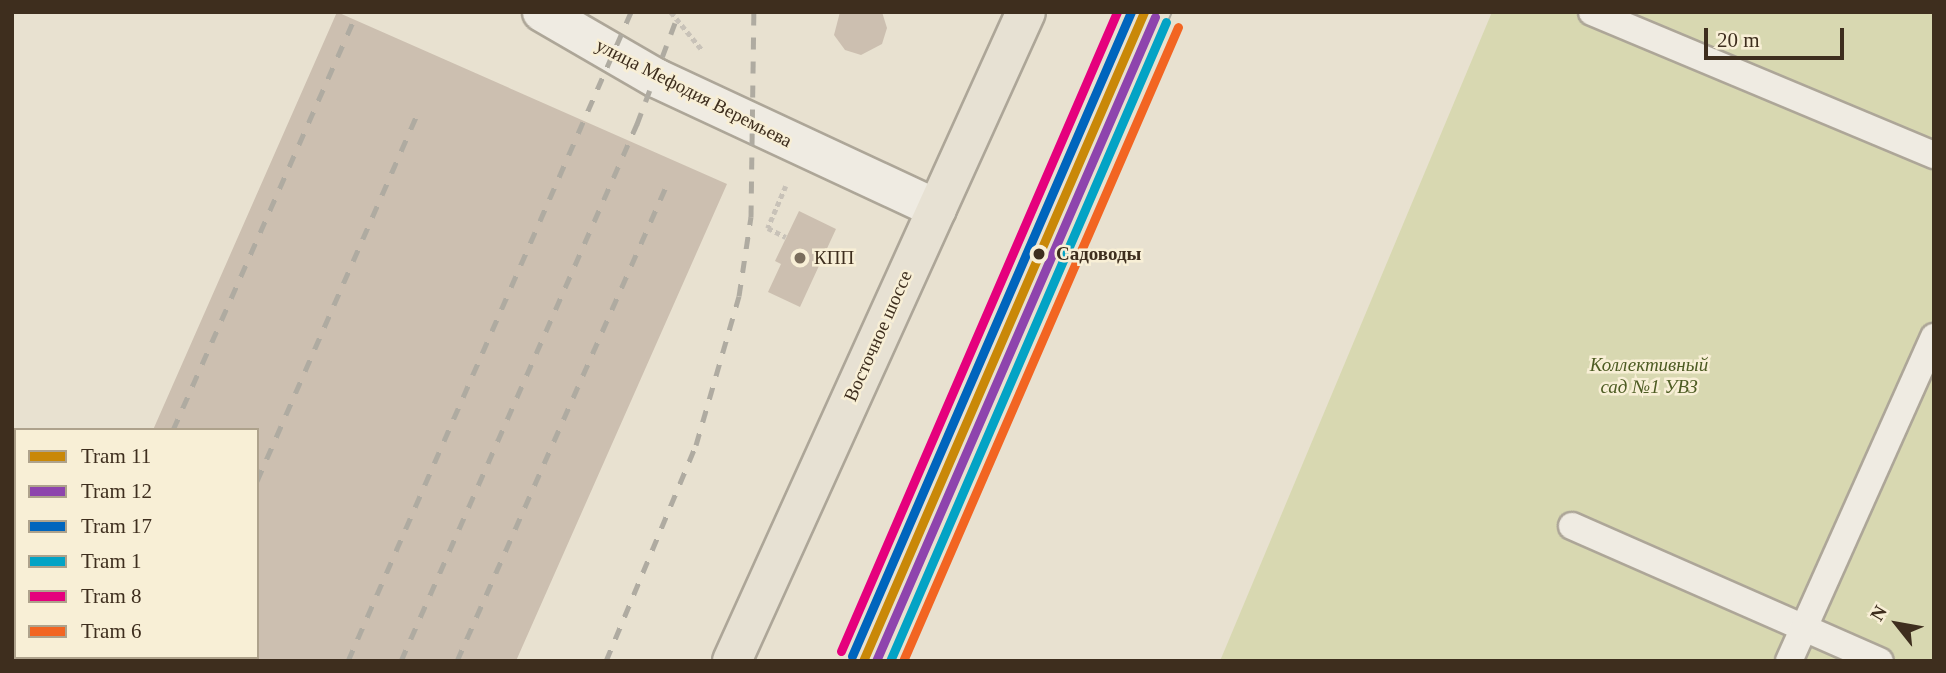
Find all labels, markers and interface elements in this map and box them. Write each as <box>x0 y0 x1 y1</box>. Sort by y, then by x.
scale bar <box>1708 14 1848 58</box>
text: 20 m <box>1717 28 1760 52</box>
street label: улица Мефодия Веремьева <box>592 34 796 152</box>
marker: Садоводы <box>1028 243 1050 265</box>
place label: Садоводы <box>1056 243 1141 265</box>
place label: КПП <box>814 247 854 269</box>
marker: КПП <box>792 250 808 266</box>
street label: Восточное шоссе <box>839 267 917 405</box>
park label: Коллективный сад №1 УВЗ <box>1590 354 1708 398</box>
legend <box>14 428 259 659</box>
text: Tram 11 <box>81 444 151 468</box>
text: Tram 12 <box>81 479 152 503</box>
text: Tram 17 <box>81 514 152 538</box>
text: Tram 1 <box>81 549 142 573</box>
text: Tram 8 <box>81 584 142 608</box>
north arrow <box>1862 589 1932 659</box>
text: N <box>1866 602 1891 624</box>
text: Tram 6 <box>81 619 142 643</box>

